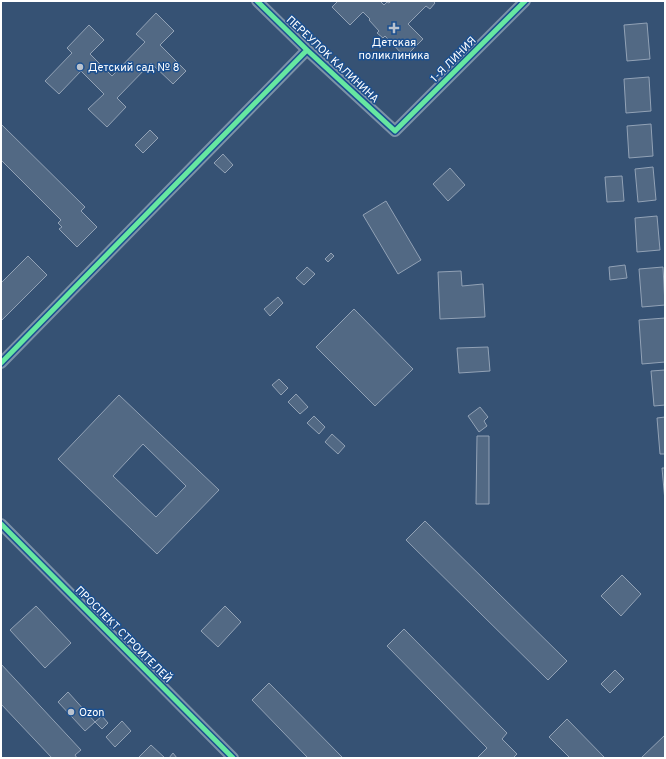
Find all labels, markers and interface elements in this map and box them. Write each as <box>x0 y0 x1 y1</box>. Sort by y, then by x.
street label: ПЕРЕУЛОК КАЛИНИНА <box>283 13 382 106</box>
marker: Детская поликлиника <box>388 22 400 34</box>
street label: 1-Я ЛИНИЯ <box>428 34 480 86</box>
place label: Детская поликлиника <box>359 36 430 63</box>
place label: Детский сад № 8 <box>88 61 179 75</box>
marker: Детский сад № 8 <box>75 62 85 72</box>
street label: ПРОСПЕКТ СТРОИТЕЛЕЙ <box>72 583 175 686</box>
place label: Ozon <box>79 706 105 720</box>
marker: Ozon <box>66 707 76 717</box>

